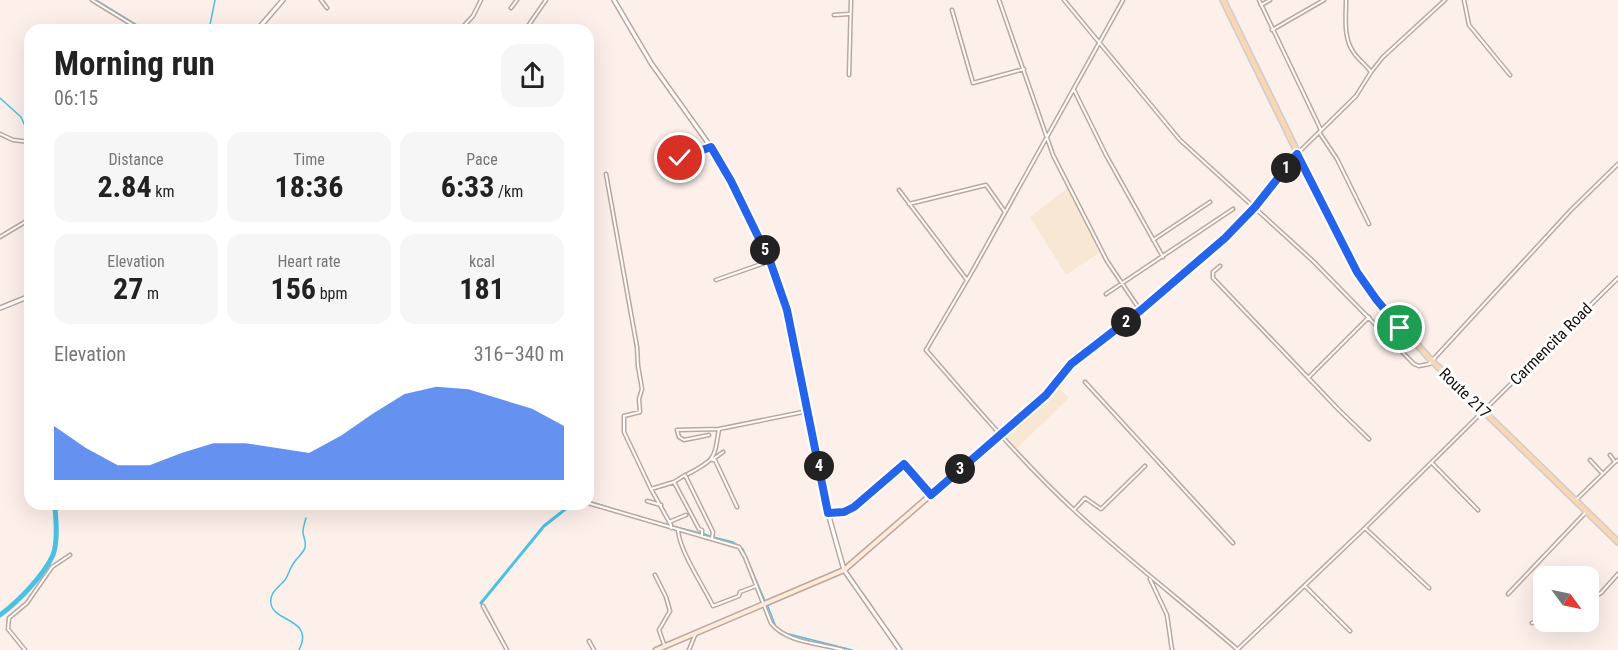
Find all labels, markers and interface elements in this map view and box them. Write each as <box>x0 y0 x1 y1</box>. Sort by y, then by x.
text: Morning run <box>54 44 215 83</box>
button: share <box>501 44 564 107</box>
text: 06:15 <box>54 86 98 110</box>
pin <box>654 132 705 183</box>
icon: check <box>663 141 696 174</box>
text: Distance <box>108 150 164 169</box>
text: Time <box>293 150 325 169</box>
text: Pace <box>466 150 498 169</box>
pin: 1 <box>1271 153 1301 183</box>
text: 1 <box>1282 158 1290 177</box>
text: 2.84 <box>97 169 152 204</box>
text: 18:36 <box>275 169 343 204</box>
text: 6:33 <box>441 169 494 204</box>
text: km <box>152 182 175 201</box>
text: /km <box>494 182 523 201</box>
pin: 5 <box>750 235 780 265</box>
text: 5 <box>761 240 769 259</box>
text: Elevation <box>107 252 165 271</box>
text: Heart rate <box>277 252 341 271</box>
text: kcal <box>469 252 495 271</box>
text: 27 <box>113 271 143 306</box>
text: 156 <box>271 271 316 306</box>
text: 181 <box>459 271 505 306</box>
text: m <box>143 284 159 303</box>
text: bpm <box>316 284 347 303</box>
street label: Carmencita Road <box>1506 299 1596 389</box>
pin <box>1374 302 1425 353</box>
pin: 2 <box>1111 307 1141 337</box>
icon: arrive <box>1383 311 1416 344</box>
text: 2 <box>1122 312 1130 331</box>
text: Elevation <box>54 342 126 366</box>
text: 316–340 m <box>474 342 564 366</box>
street label: Route 217 <box>1435 364 1495 422</box>
pin: 4 <box>804 451 834 481</box>
pin: 3 <box>945 454 975 484</box>
text: 4 <box>815 456 823 475</box>
text: 3 <box>956 459 964 478</box>
north arrow <box>1533 566 1599 632</box>
map controls <box>1533 566 1599 632</box>

